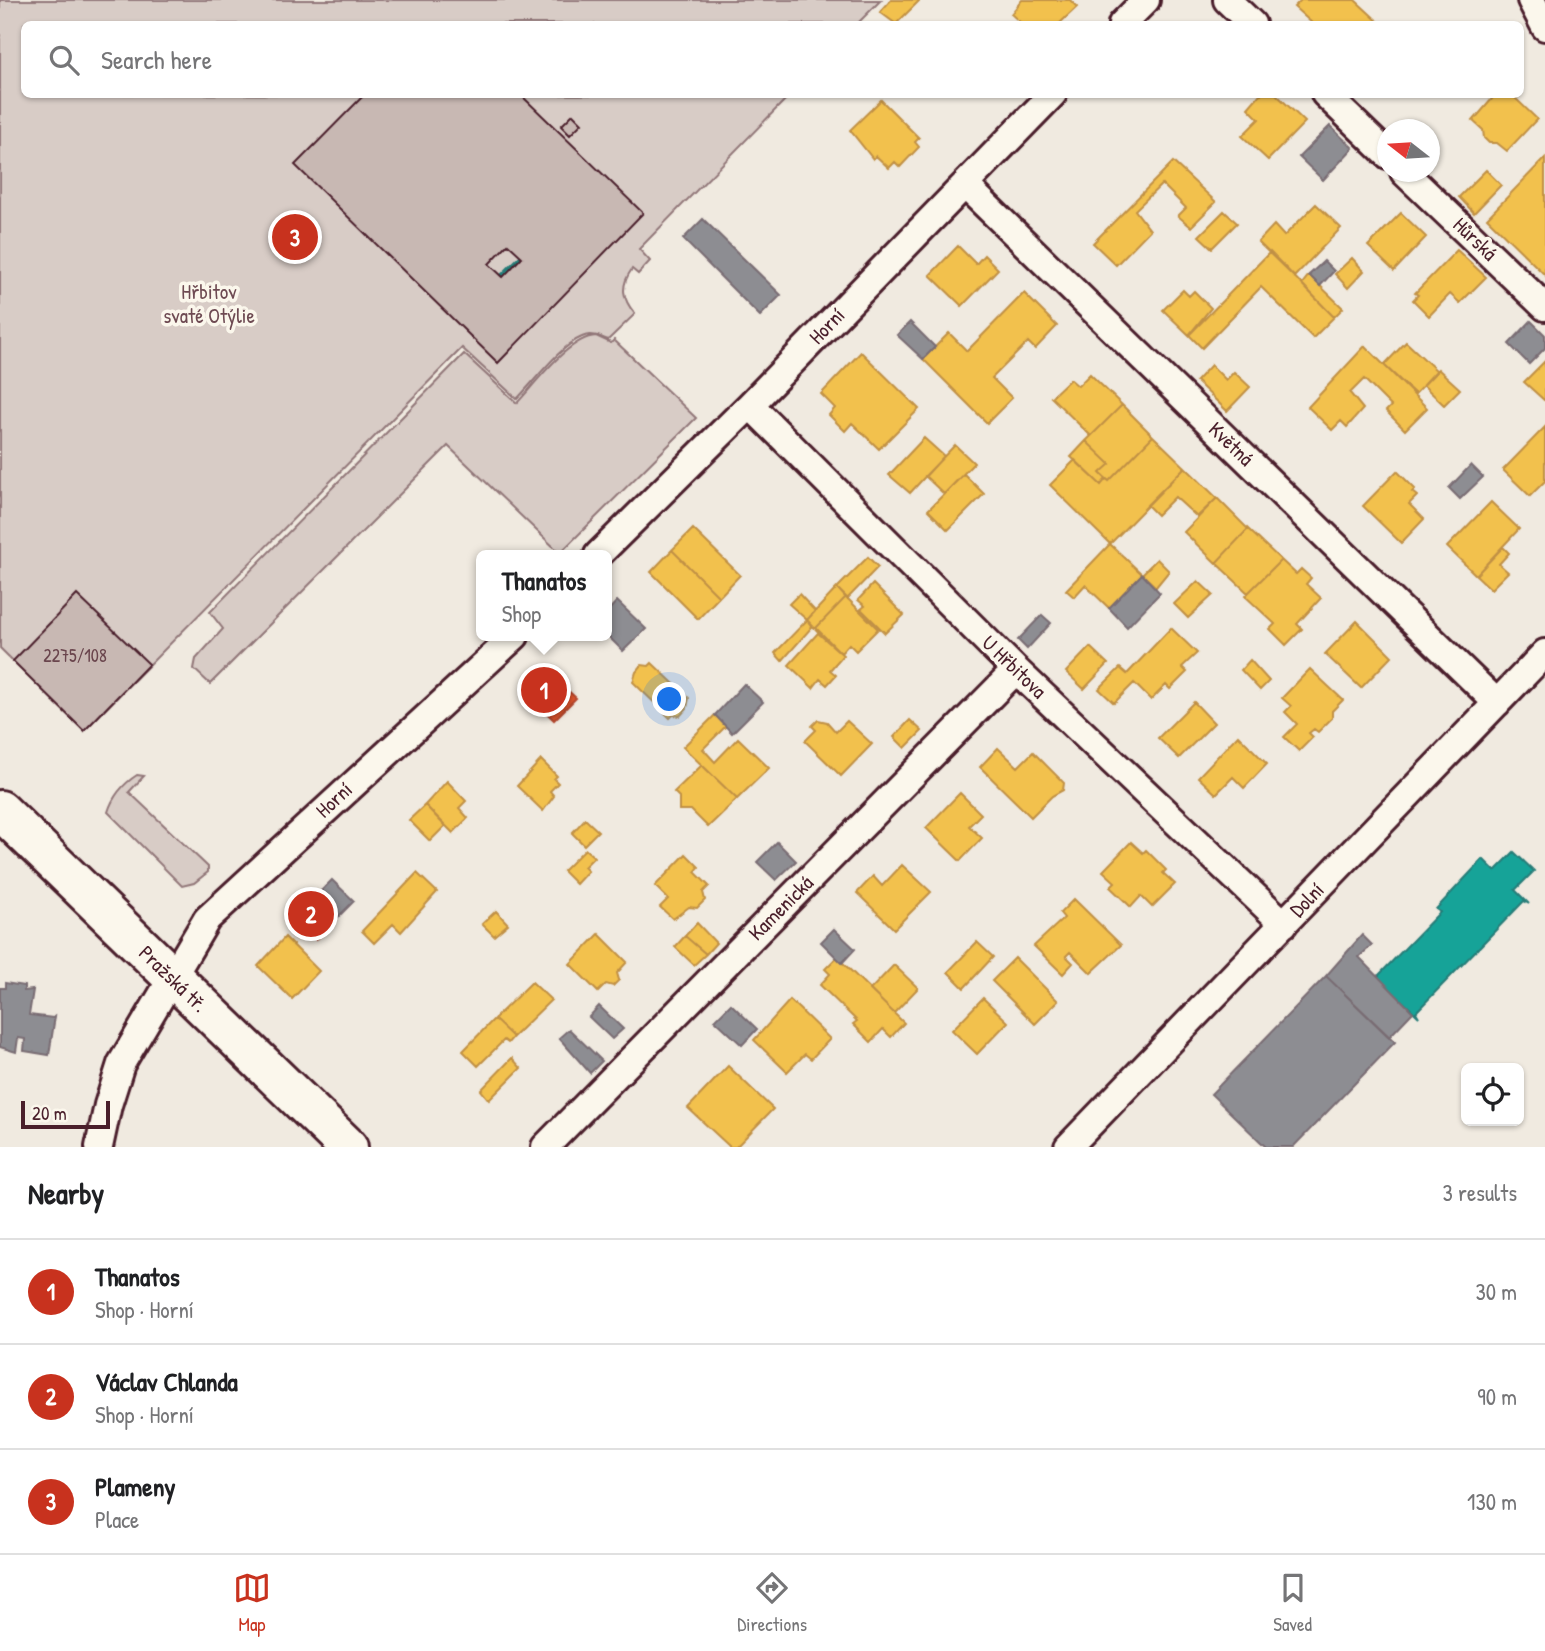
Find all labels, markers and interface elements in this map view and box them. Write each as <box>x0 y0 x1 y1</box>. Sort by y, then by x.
search box <box>21 21 1524 98</box>
icon: search <box>45 41 83 79</box>
text: Search here <box>101 42 212 77</box>
north arrow <box>1377 119 1440 182</box>
street label: Hůrská <box>1447 210 1504 267</box>
pin: 3 <box>272 211 318 263</box>
park label: Hřbitov svaté Otýlie <box>163 277 255 330</box>
street label: Horní <box>802 301 851 350</box>
street label: Květná <box>1202 415 1260 472</box>
popup <box>476 550 612 641</box>
text: Thanatos <box>502 563 586 598</box>
text: Shop <box>502 598 541 629</box>
street label: U Hřbitova <box>976 628 1053 705</box>
house number: 2275/108 <box>43 643 107 668</box>
pin: 1 <box>521 664 567 716</box>
your location <box>652 682 686 716</box>
street label: Horní <box>309 775 358 824</box>
street label: Kamenická <box>742 869 820 947</box>
street label: Dolní <box>1283 876 1330 923</box>
pin: 2 <box>288 888 334 940</box>
street label: Pražská tř. <box>133 939 214 1019</box>
map controls <box>1461 1063 1524 1126</box>
button: locate <box>1461 1063 1524 1126</box>
scale bar <box>21 1098 110 1130</box>
text: 20 m <box>32 1100 67 1126</box>
text: Nearby <box>28 1173 104 1213</box>
text: 3 results <box>1442 1177 1517 1208</box>
text: Thanatos <box>95 1259 180 1294</box>
text: 1 <box>47 1276 55 1307</box>
text: 30 m <box>1475 1276 1517 1307</box>
text: Shop · Horní <box>95 1294 194 1325</box>
text: Václav Chlanda <box>95 1364 238 1399</box>
text: 2 <box>46 1381 56 1412</box>
text: 90 m <box>1477 1381 1517 1412</box>
text: Shop · Horní <box>95 1399 194 1430</box>
text: Plameny <box>95 1469 175 1504</box>
text: 3 <box>46 1486 56 1517</box>
text: 130 m <box>1467 1486 1517 1517</box>
text: Place <box>95 1504 139 1535</box>
tab: Map <box>233 1569 271 1637</box>
tab: Directions <box>737 1569 807 1637</box>
tab: Saved <box>1273 1569 1312 1637</box>

